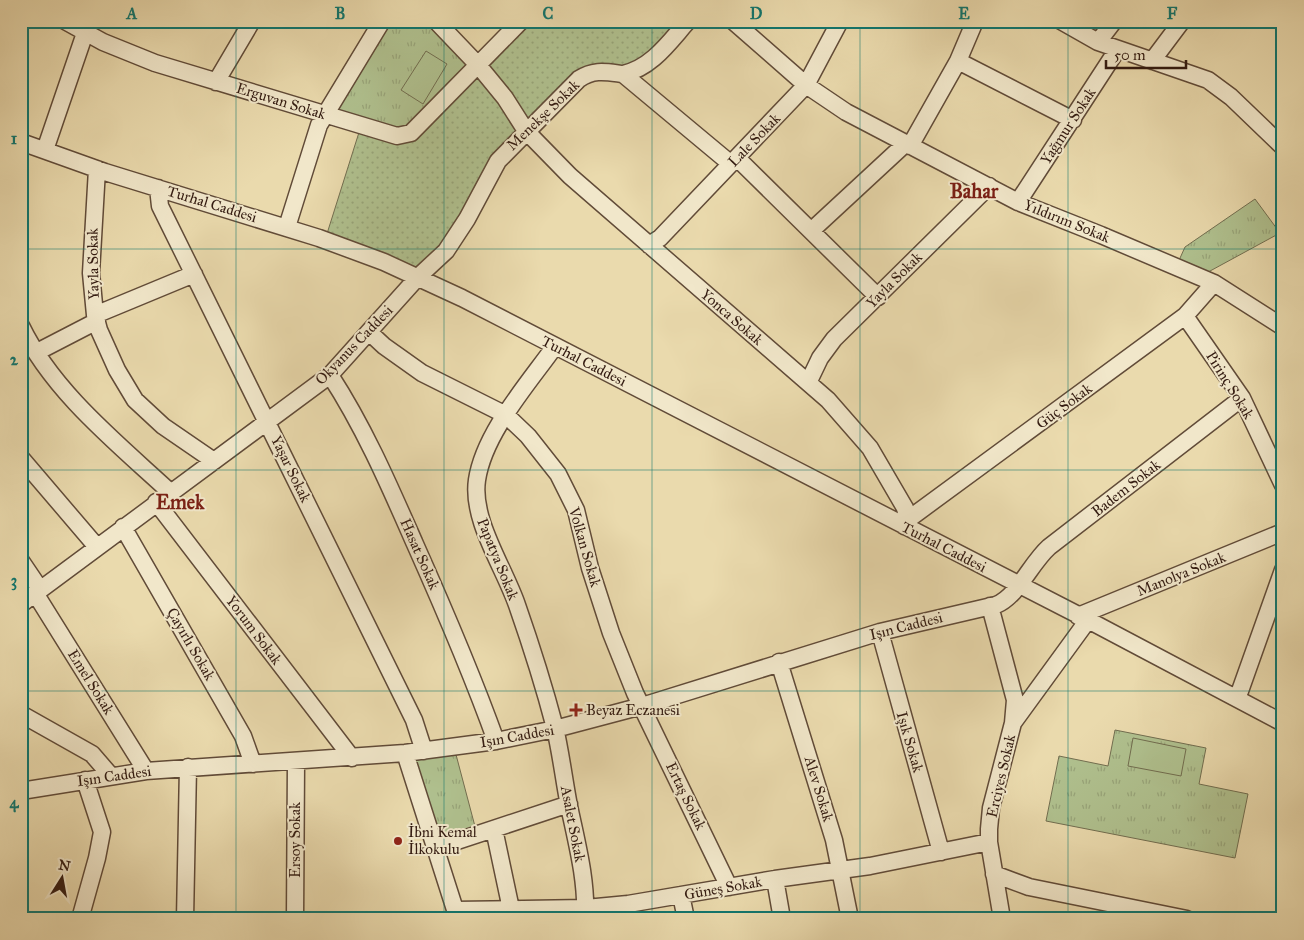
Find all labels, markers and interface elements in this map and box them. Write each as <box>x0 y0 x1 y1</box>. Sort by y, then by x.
text: A <box>126 4 138 23</box>
text: B <box>335 4 345 23</box>
text: C <box>543 4 554 23</box>
text: D <box>750 4 763 23</box>
text: E <box>958 4 970 23</box>
text: F <box>1167 4 1178 23</box>
scale bar <box>1106 38 1186 70</box>
text: 50 m <box>1114 46 1146 64</box>
street label: Menekşe Sokak <box>503 76 583 154</box>
street label: Erguvan Sokak <box>234 79 328 123</box>
street label: Yağmur Sokak <box>1037 84 1099 168</box>
street label: Lale Sokak <box>724 109 784 170</box>
text: 1 <box>11 129 18 148</box>
district label: Bahar <box>950 179 999 203</box>
street label: Turhal Caddesi <box>165 182 259 226</box>
street label: Yıldırım Sokak <box>1021 196 1113 246</box>
street label: Yayla Sokak <box>83 228 103 300</box>
street label: Yayla Sokak <box>862 248 926 312</box>
street label: Yonca Sokak <box>697 285 767 349</box>
street label: Okyanus Caddesi <box>311 301 397 389</box>
street label: Turhal Caddesi <box>538 332 630 390</box>
street label: Pirinç Sokak <box>1202 348 1258 422</box>
text: 2 <box>10 350 19 369</box>
street label: Güç Sokak <box>1033 379 1095 433</box>
street label: Yaşar Sokak <box>267 433 315 505</box>
street label: Badem Sokak <box>1088 456 1164 520</box>
district label: Emek <box>156 490 205 514</box>
street label: Volkan Sokak <box>565 504 605 589</box>
street label: Papatya Sokak <box>473 515 523 603</box>
street label: Hasat Sokak <box>396 516 444 592</box>
street label: Turhal Caddesi <box>898 518 990 576</box>
street label: Manolya Sokak <box>1134 548 1228 600</box>
text: 3 <box>11 571 17 591</box>
street label: Yorum Sokak <box>222 592 286 668</box>
street label: Çayırlı Sokak <box>163 604 219 684</box>
street label: Işın Caddesi <box>868 608 944 644</box>
street label: Emel Sokak <box>64 646 118 718</box>
place label: Beyaz Eczanesi <box>586 701 680 719</box>
marker: Beyaz Eczanesi <box>570 704 582 716</box>
street label: Işık Sokak <box>893 709 927 775</box>
street label: Işın Caddesi <box>479 721 555 751</box>
street label: Erciyes Sokak <box>983 733 1019 819</box>
street label: Alev Sokak <box>800 753 837 824</box>
street label: Ertaş Sokak <box>662 759 710 833</box>
street label: Işın Caddesi <box>76 762 152 790</box>
street label: Asalet Sokak <box>557 783 589 864</box>
text: 4 <box>10 793 20 813</box>
street label: Ersoy Sokak <box>286 802 304 878</box>
place label: İbni Kemal İlkokulu <box>408 823 478 858</box>
marker: İbni Kemal İlkokulu <box>392 835 404 847</box>
north arrow <box>38 852 88 902</box>
text: N <box>57 856 72 875</box>
street label: Güneş Sokak <box>683 872 763 904</box>

